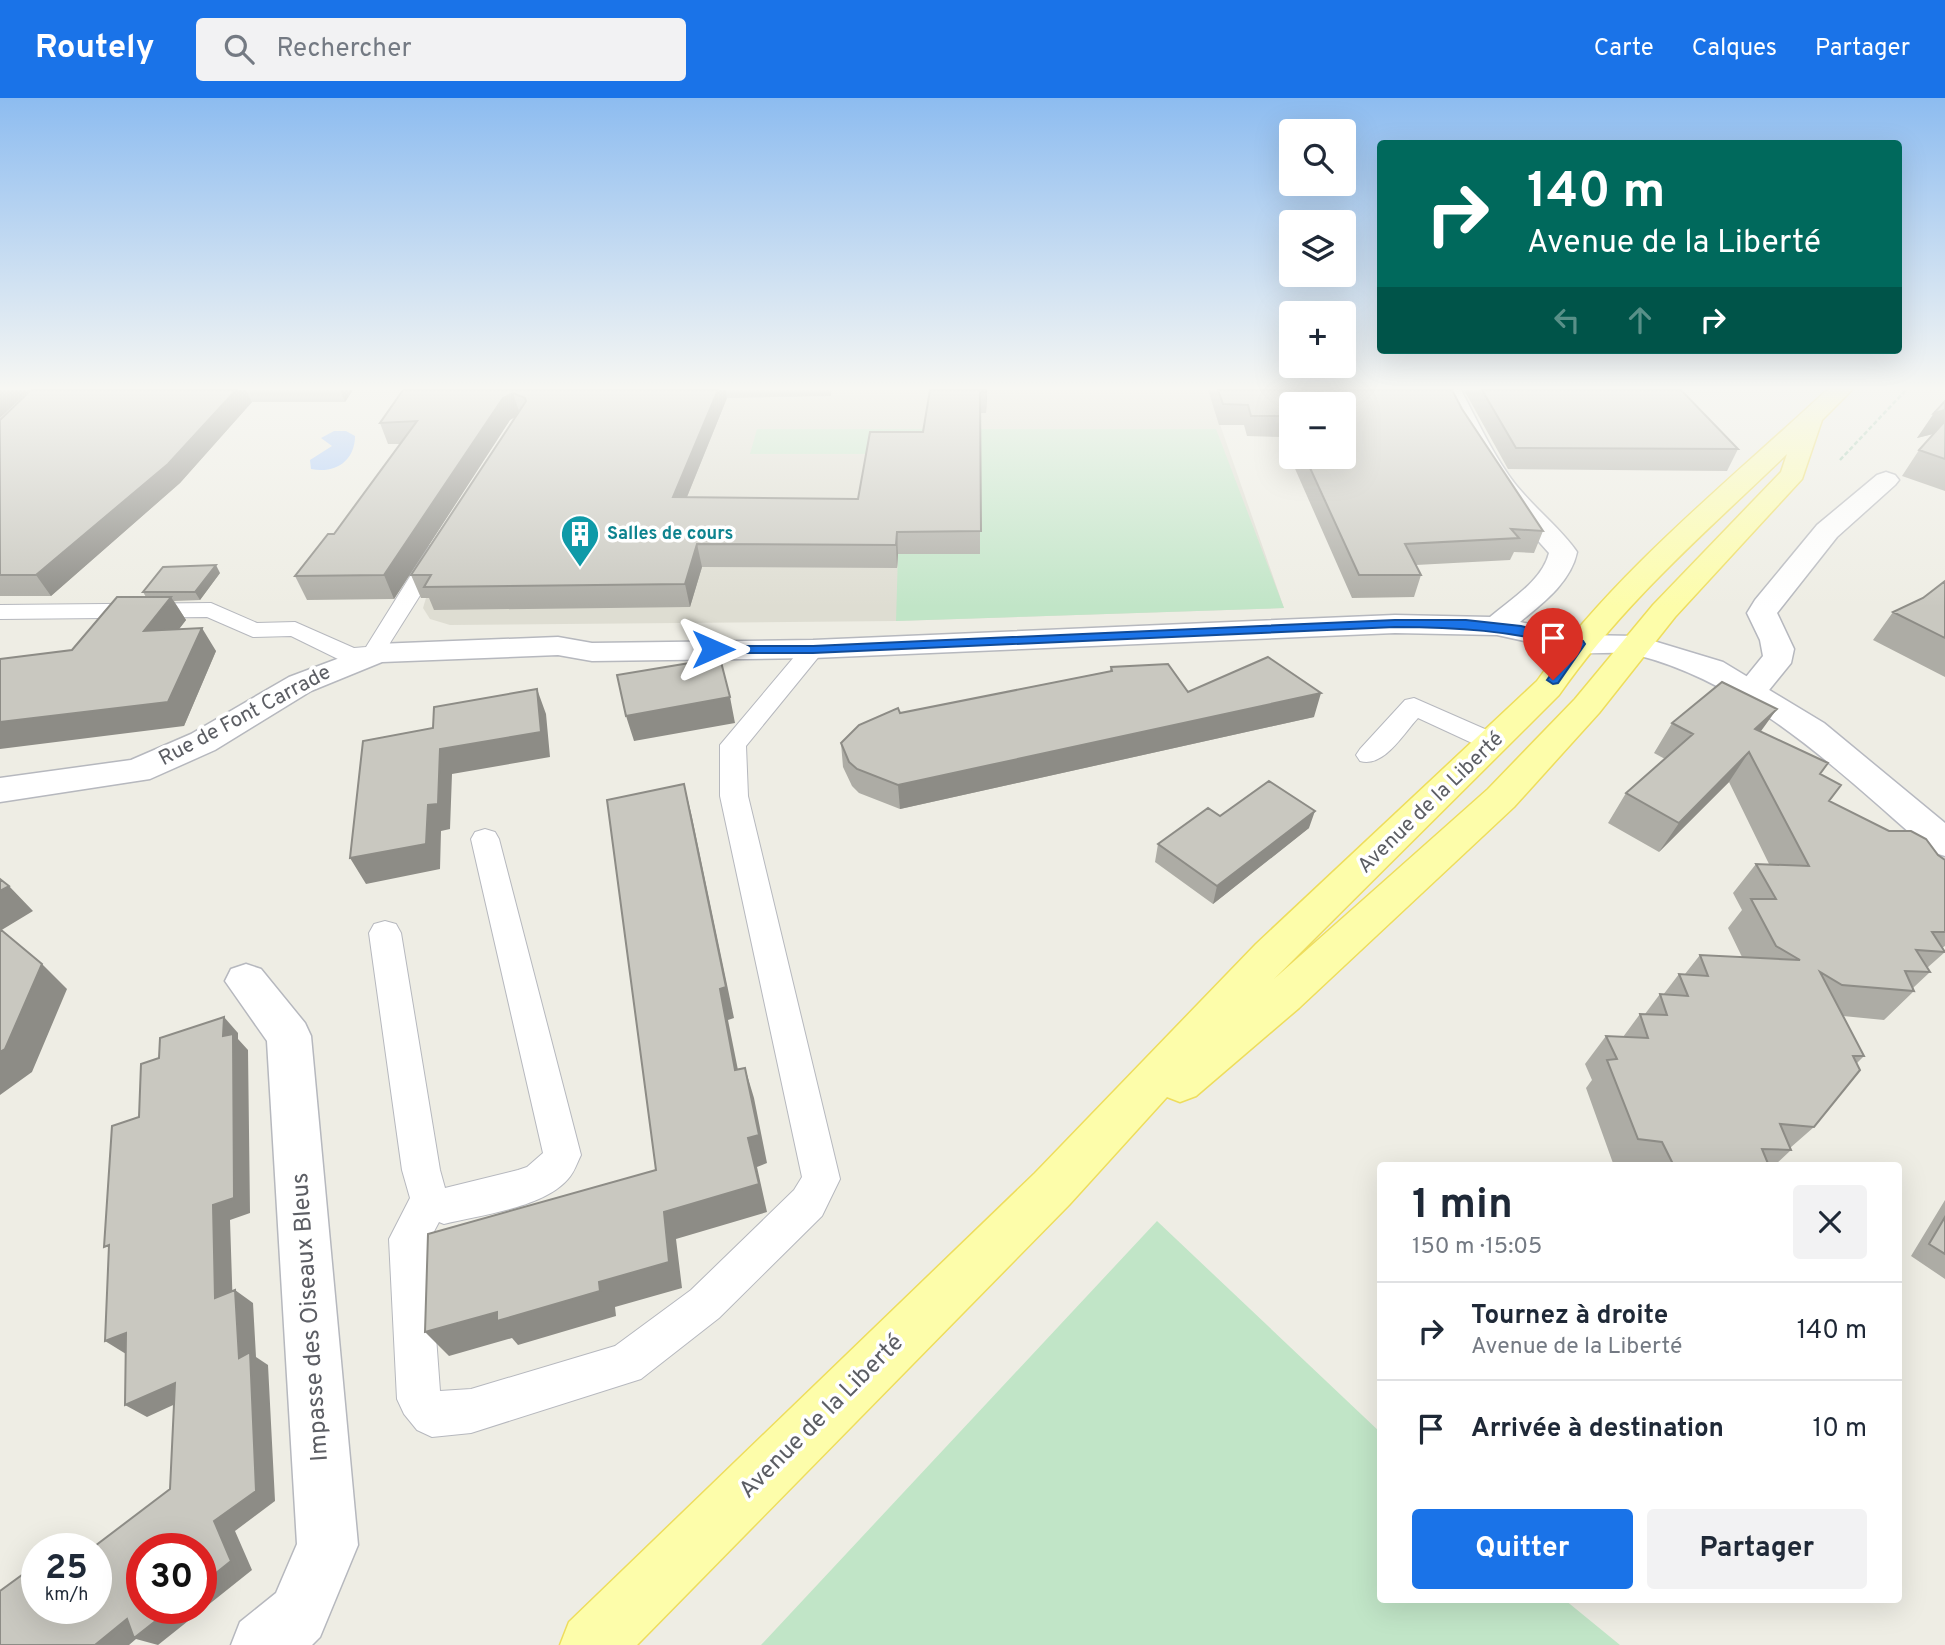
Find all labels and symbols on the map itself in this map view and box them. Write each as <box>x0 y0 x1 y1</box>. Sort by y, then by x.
building icon: Salles de cours <box>559 513 601 568</box>
place label: Salles de cours <box>607 523 733 546</box>
pin <box>1523 608 1583 680</box>
position arrow <box>676 612 750 686</box>
street label: Rue de Font Carrade <box>154 659 336 773</box>
street label: Avenue de la Liberté <box>1352 726 1510 880</box>
street label: Impasse des Oiseaux Bleus <box>286 1172 336 1462</box>
street label: Avenue de la Liberté <box>733 1328 911 1506</box>
speed limit sign: 30 <box>126 1533 217 1624</box>

